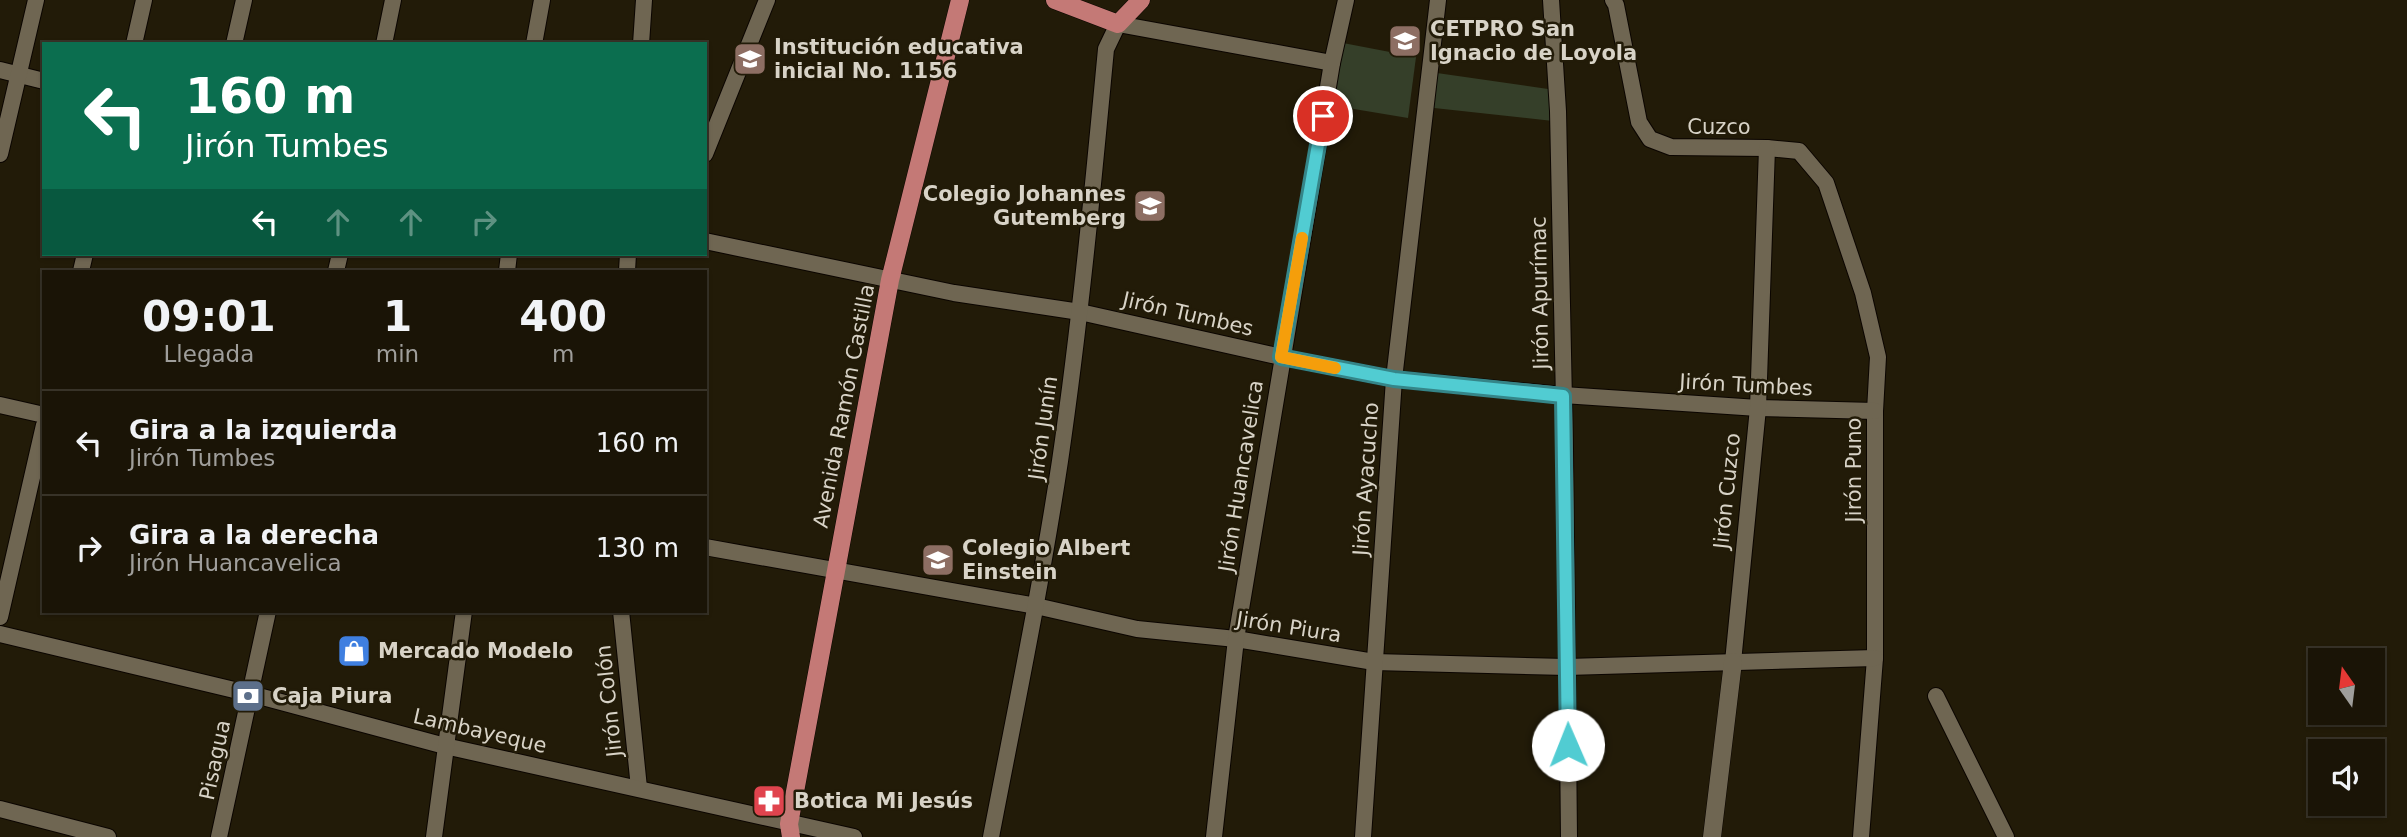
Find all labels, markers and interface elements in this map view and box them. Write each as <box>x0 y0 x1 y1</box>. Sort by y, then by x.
place label: CETPRO San Ignacio de Loyola <box>1430 17 1637 65</box>
school or university icon: CETPRO San Ignacio de Loyola <box>1386 22 1424 60</box>
place label: Institución educativa inicial No. 1156 <box>774 35 1024 83</box>
school or university icon: Institución educativa inicial No. 1156 <box>731 40 769 78</box>
text: 160 m <box>185 68 355 125</box>
icon: left <box>70 70 161 161</box>
pin <box>1293 86 1353 146</box>
icon: arrive <box>1304 97 1342 135</box>
street label: Cuzco <box>1687 115 1751 139</box>
text: Jirón Tumbes <box>185 127 389 165</box>
place label: Colegio Johannes Gutemberg <box>923 182 1126 230</box>
school or university icon: Colegio Johannes Gutemberg <box>1131 187 1169 225</box>
icon: left <box>246 203 284 241</box>
icon: ahead <box>319 203 357 241</box>
icon: ahead <box>392 203 430 241</box>
icon: right <box>465 203 503 241</box>
street label: Jirón Apurímac <box>1527 216 1553 372</box>
street label: Avenida Ramón Castilla <box>809 282 879 530</box>
street label: Jirón Tumbes <box>1118 287 1256 341</box>
text: 09:01 <box>142 292 276 341</box>
text: 1 <box>383 292 412 341</box>
text: 400 <box>519 292 607 341</box>
text: Llegada <box>164 341 254 367</box>
text: min <box>376 341 419 367</box>
text: m <box>552 341 574 367</box>
street label: Jirón Tumbes <box>1677 369 1813 400</box>
street label: Jirón Junín <box>1024 374 1062 484</box>
street label: Jirón Huancavelica <box>1214 378 1268 576</box>
street label: Jirón Ayacucho <box>1349 401 1383 559</box>
text: Gira a la izquierda <box>129 415 397 445</box>
street label: Jirón Puno <box>1842 418 1866 524</box>
icon: left <box>70 424 108 462</box>
text: 160 m <box>596 428 679 458</box>
street label: Jirón Cuzco <box>1709 432 1745 552</box>
text: Jirón Tumbes <box>129 445 275 471</box>
text: Gira a la derecha <box>129 520 379 550</box>
icon: right <box>70 529 108 567</box>
text: 130 m <box>596 533 679 563</box>
place label: Colegio Albert Einstein <box>962 536 1130 584</box>
school or university icon: Colegio Albert Einstein <box>919 541 957 579</box>
text: Jirón Huancavelica <box>129 550 342 576</box>
street label: Jirón Piura <box>1233 607 1343 647</box>
shop icon: Mercado Modelo <box>335 632 373 670</box>
place label: Mercado Modelo <box>378 639 573 663</box>
street label: Jirón Colón <box>591 644 627 760</box>
north arrow <box>2308 648 2385 724</box>
map controls <box>2308 648 2385 816</box>
bank icon: Caja Piura <box>229 677 267 715</box>
place label: Caja Piura <box>272 684 392 708</box>
street label: Lambayeque <box>411 704 549 758</box>
position arrow <box>1531 708 1605 782</box>
street label: Pisagua <box>195 718 235 802</box>
button: sound <box>2308 739 2385 816</box>
pharmacy icon: Botica Mi Jesús <box>750 782 788 820</box>
place label: Botica Mi Jesús <box>794 789 973 813</box>

